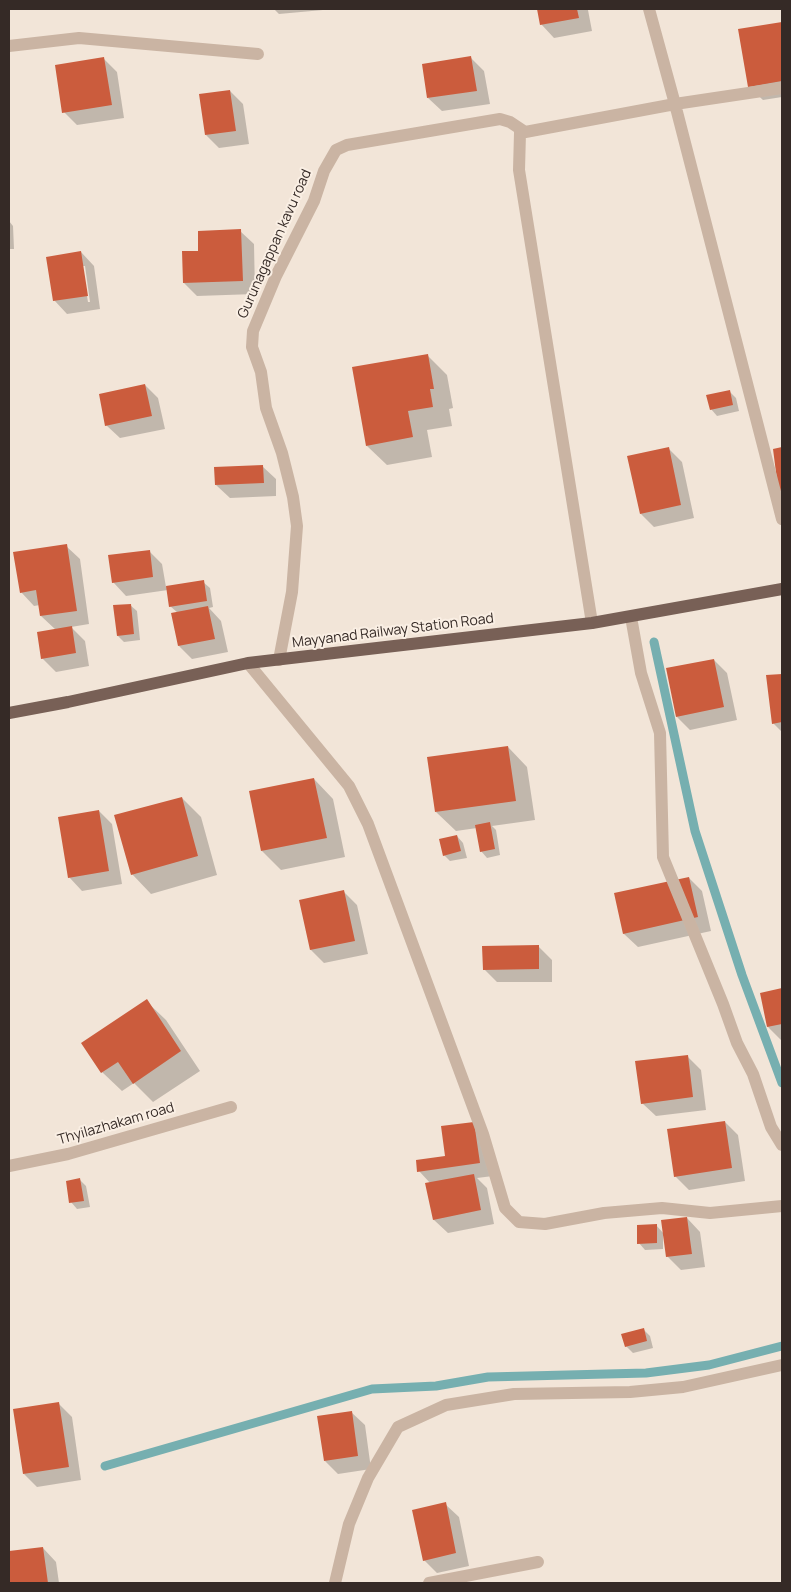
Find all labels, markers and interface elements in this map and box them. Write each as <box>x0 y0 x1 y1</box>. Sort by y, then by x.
street label: Gurunagappan kavu road <box>235 167 315 321</box>
street label: Mayyanad Railway Station Road <box>291 610 495 652</box>
street label: Thyilazhakam road <box>56 1099 176 1149</box>

